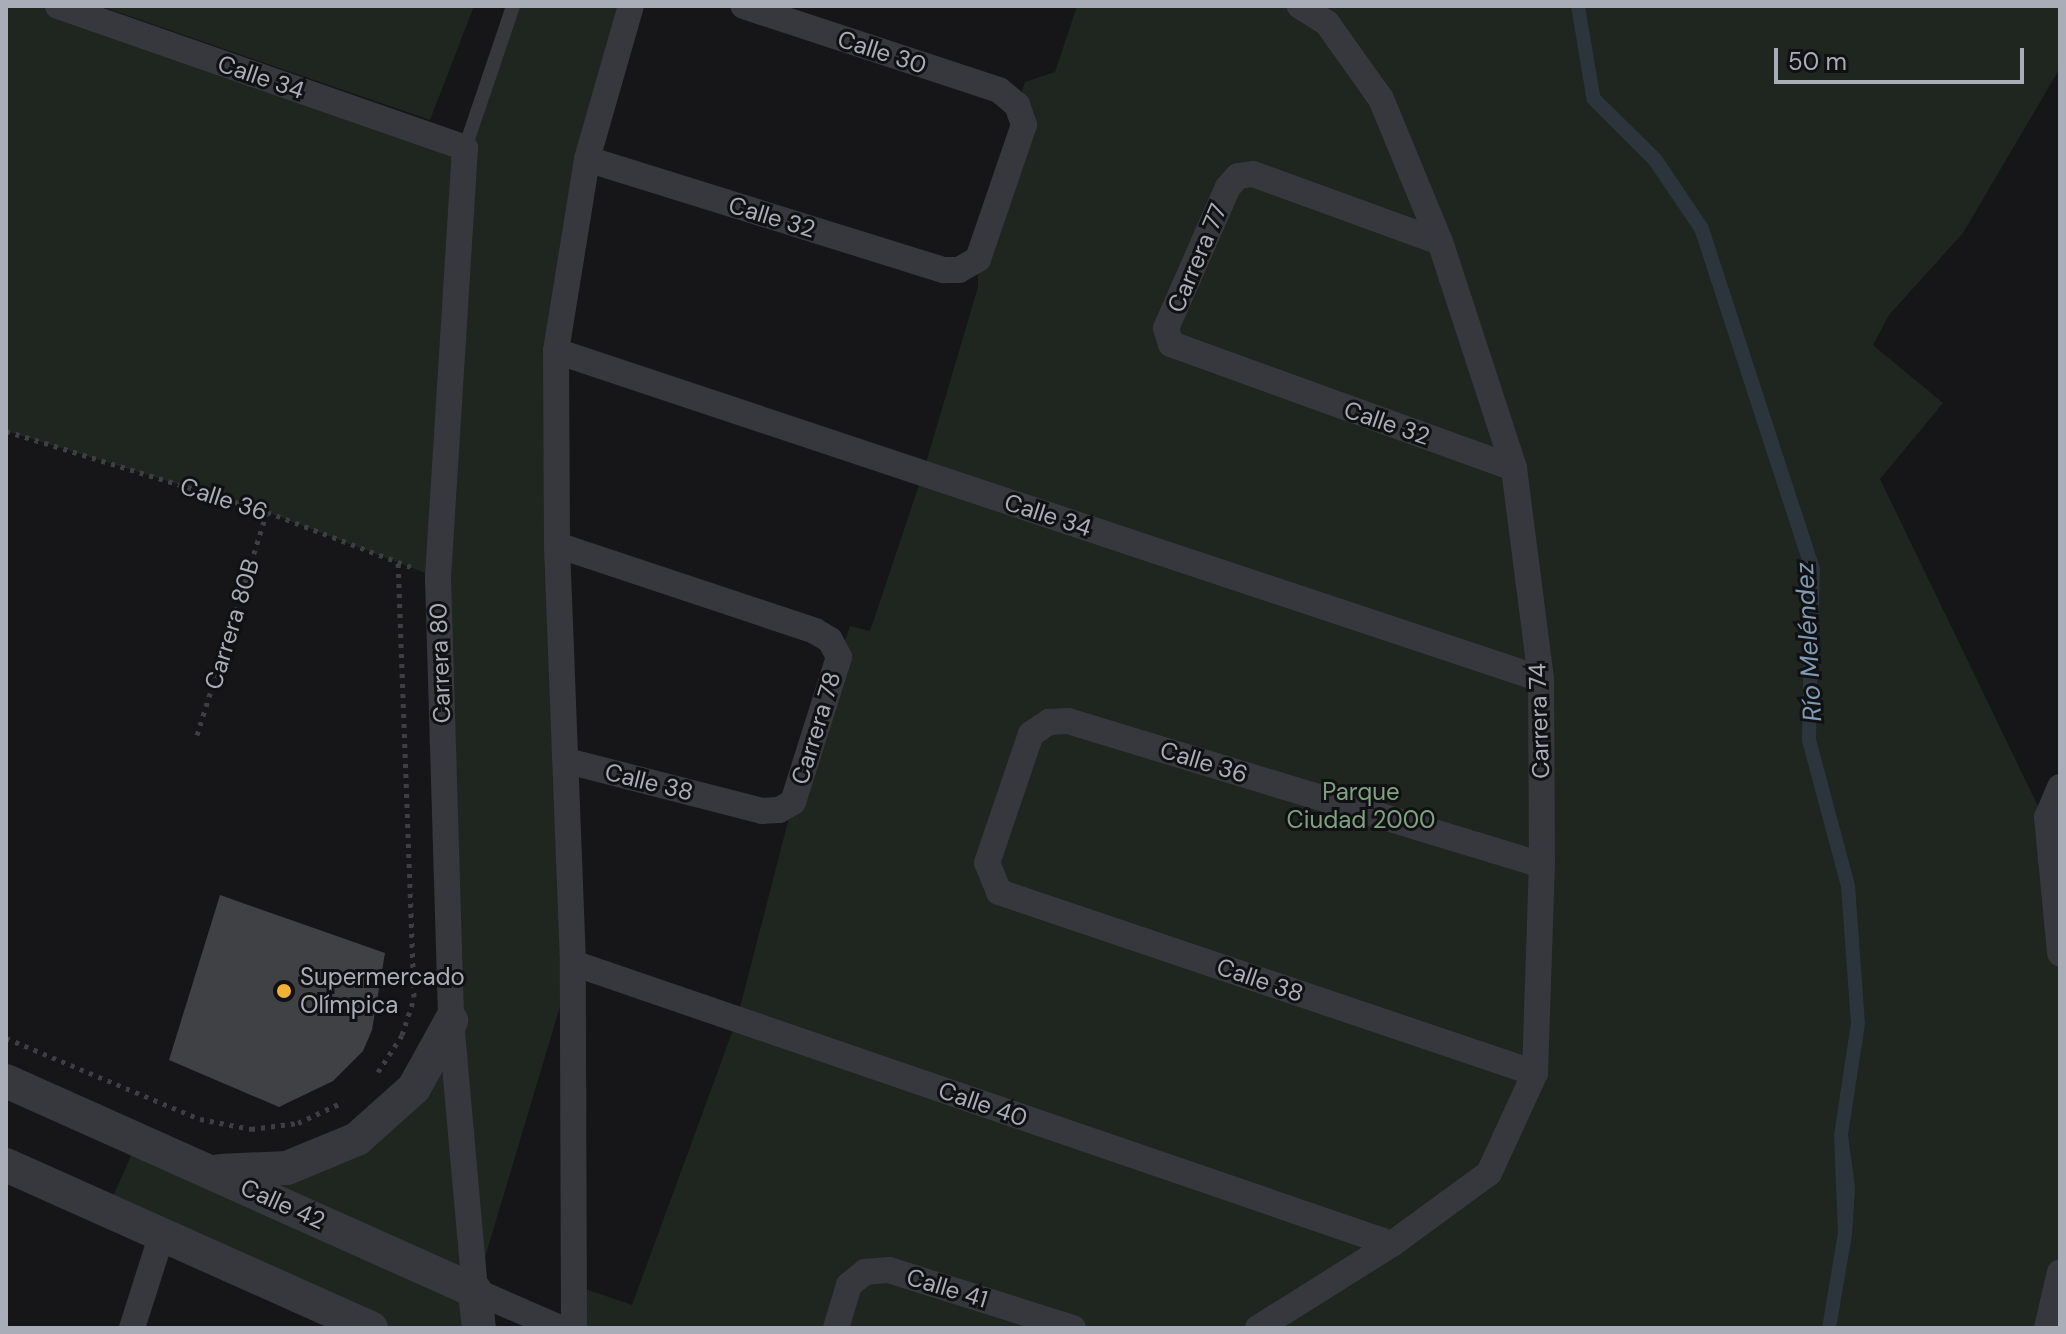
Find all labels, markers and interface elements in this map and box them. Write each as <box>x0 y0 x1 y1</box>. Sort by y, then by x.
street label: Calle 30 <box>834 24 930 80</box>
scale bar <box>1778 32 2028 82</box>
text: 50 m <box>1788 46 1847 77</box>
street label: Calle 34 <box>214 49 308 105</box>
street label: Calle 32 <box>725 190 819 244</box>
street label: Carrera 77 <box>1161 199 1233 317</box>
street label: Calle 32 <box>1340 395 1434 451</box>
street label: Calle 36 <box>177 471 271 527</box>
street label: Calle 34 <box>1001 487 1095 543</box>
street label: Carrera 80B <box>198 555 266 693</box>
water label: Río Meléndez <box>1789 562 1829 722</box>
street label: Carrera 80 <box>424 602 456 724</box>
street label: Carrera 74 <box>1523 663 1555 779</box>
street label: Carrera 78 <box>785 668 847 788</box>
street label: Calle 36 <box>1157 735 1251 789</box>
street label: Calle 38 <box>602 757 696 807</box>
park label: Parque Ciudad 2000 <box>1286 778 1436 834</box>
street label: Calle 38 <box>1213 952 1307 1008</box>
place label: Supermercado Olímpica <box>300 963 465 1019</box>
marker: Supermercado Olímpica <box>275 982 293 1000</box>
street label: Calle 40 <box>935 1075 1031 1133</box>
street label: Calle 42 <box>236 1173 330 1235</box>
street label: Calle 41 <box>903 1262 991 1314</box>

